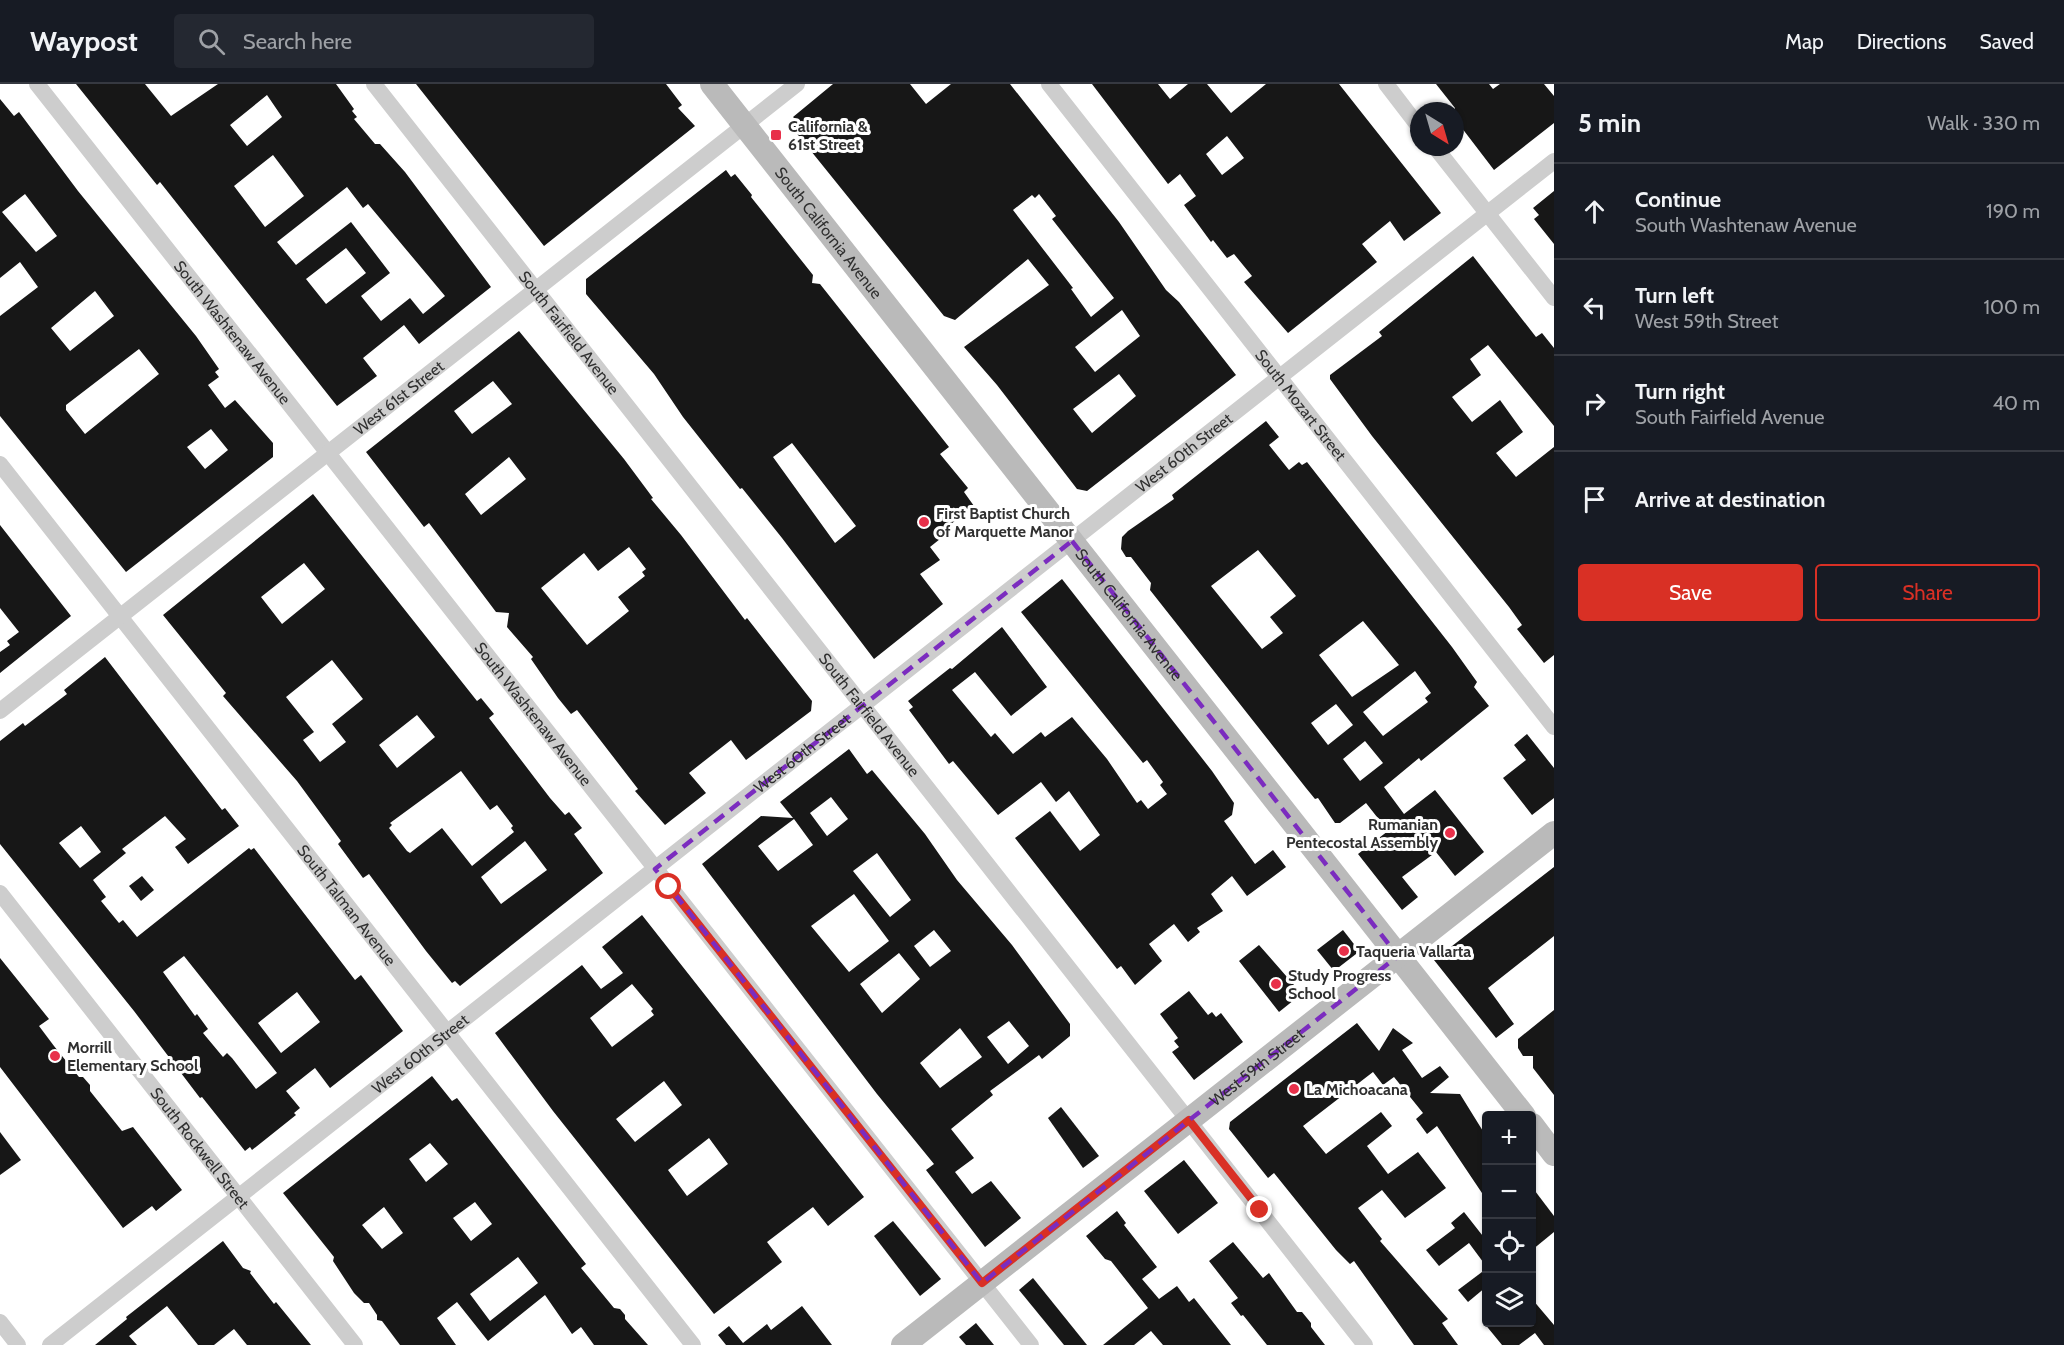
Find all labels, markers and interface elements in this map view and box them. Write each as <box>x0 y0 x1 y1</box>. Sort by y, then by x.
search box <box>174 14 594 68</box>
text: Waypost <box>30 24 138 58</box>
icon: search <box>195 25 228 58</box>
text: Search here <box>243 28 352 55</box>
text: Map <box>1785 29 1824 54</box>
text: Directions <box>1857 29 1946 54</box>
text: Saved <box>1979 29 2034 54</box>
north arrow <box>1410 102 1464 156</box>
text: 5 min <box>1578 107 1641 139</box>
text: Walk · 330 m <box>1927 111 2040 135</box>
place label: California & 61st Street <box>788 117 868 154</box>
marker: California & 61st Street <box>769 128 783 142</box>
street label: South California Avenue <box>771 163 886 303</box>
text: Continue <box>1635 186 1721 213</box>
icon: ahead <box>1578 195 1611 228</box>
text: 190 m <box>1986 199 2040 223</box>
text: South Washtenaw Avenue <box>1635 213 1857 237</box>
street label: South Washtenaw Avenue <box>170 257 295 408</box>
street label: South Fairfield Avenue <box>515 267 623 398</box>
text: Turn left <box>1635 282 1714 309</box>
icon: left <box>1578 291 1611 324</box>
text: 100 m <box>1984 295 2040 319</box>
text: West 59th Street <box>1635 309 1779 333</box>
street label: South Mozart Street <box>1251 346 1351 465</box>
street label: West 61st Street <box>350 356 448 439</box>
text: Turn right <box>1635 378 1725 405</box>
icon: right <box>1578 387 1611 420</box>
text: 40 m <box>1992 391 2040 415</box>
text: South Fairfield Avenue <box>1635 405 1824 429</box>
street label: West 60th Street <box>1132 409 1237 497</box>
icon: arrive <box>1578 483 1611 516</box>
text: Arrive at destination <box>1635 486 1825 513</box>
place label: First Baptist Church of Marquette Manor <box>936 504 1075 541</box>
marker: First Baptist Church of Marquette Manor <box>917 515 931 529</box>
street label: South California Avenue <box>1071 545 1187 684</box>
button: Save <box>1578 564 1803 621</box>
button: Share <box>1815 564 2040 621</box>
street label: South Washtenaw Avenue <box>471 639 596 790</box>
street label: South Fairfield Avenue <box>815 649 924 780</box>
street label: West 60th Street <box>750 709 855 797</box>
place label: Rumanian Pentecostal Assembly <box>1286 815 1438 852</box>
marker: Rumanian Pentecostal Assembly <box>1443 826 1457 840</box>
street label: South Talman Avenue <box>293 841 400 969</box>
route start <box>655 873 681 899</box>
place label: Taqueria Vallarta <box>1356 942 1471 961</box>
marker: Taqueria Vallarta <box>1337 944 1351 958</box>
place label: Study Progress School <box>1288 966 1392 1003</box>
marker: Study Progress School <box>1269 977 1283 991</box>
street label: West 60th Street <box>368 1010 473 1098</box>
street label: West 59th Street <box>1206 1024 1309 1110</box>
place label: Morrill Elementary School <box>67 1038 198 1075</box>
marker: Morrill Elementary School <box>48 1049 62 1063</box>
place label: La Michoacana <box>1306 1080 1408 1099</box>
marker: La Michoacana <box>1287 1082 1301 1096</box>
street label: South Rockwell Street <box>146 1084 254 1213</box>
map controls <box>1482 1111 1536 1327</box>
button: + <box>1482 1111 1536 1165</box>
button: − <box>1482 1165 1536 1219</box>
route end <box>1246 1196 1272 1222</box>
button: locate <box>1482 1219 1536 1273</box>
button: layers <box>1482 1273 1536 1327</box>

